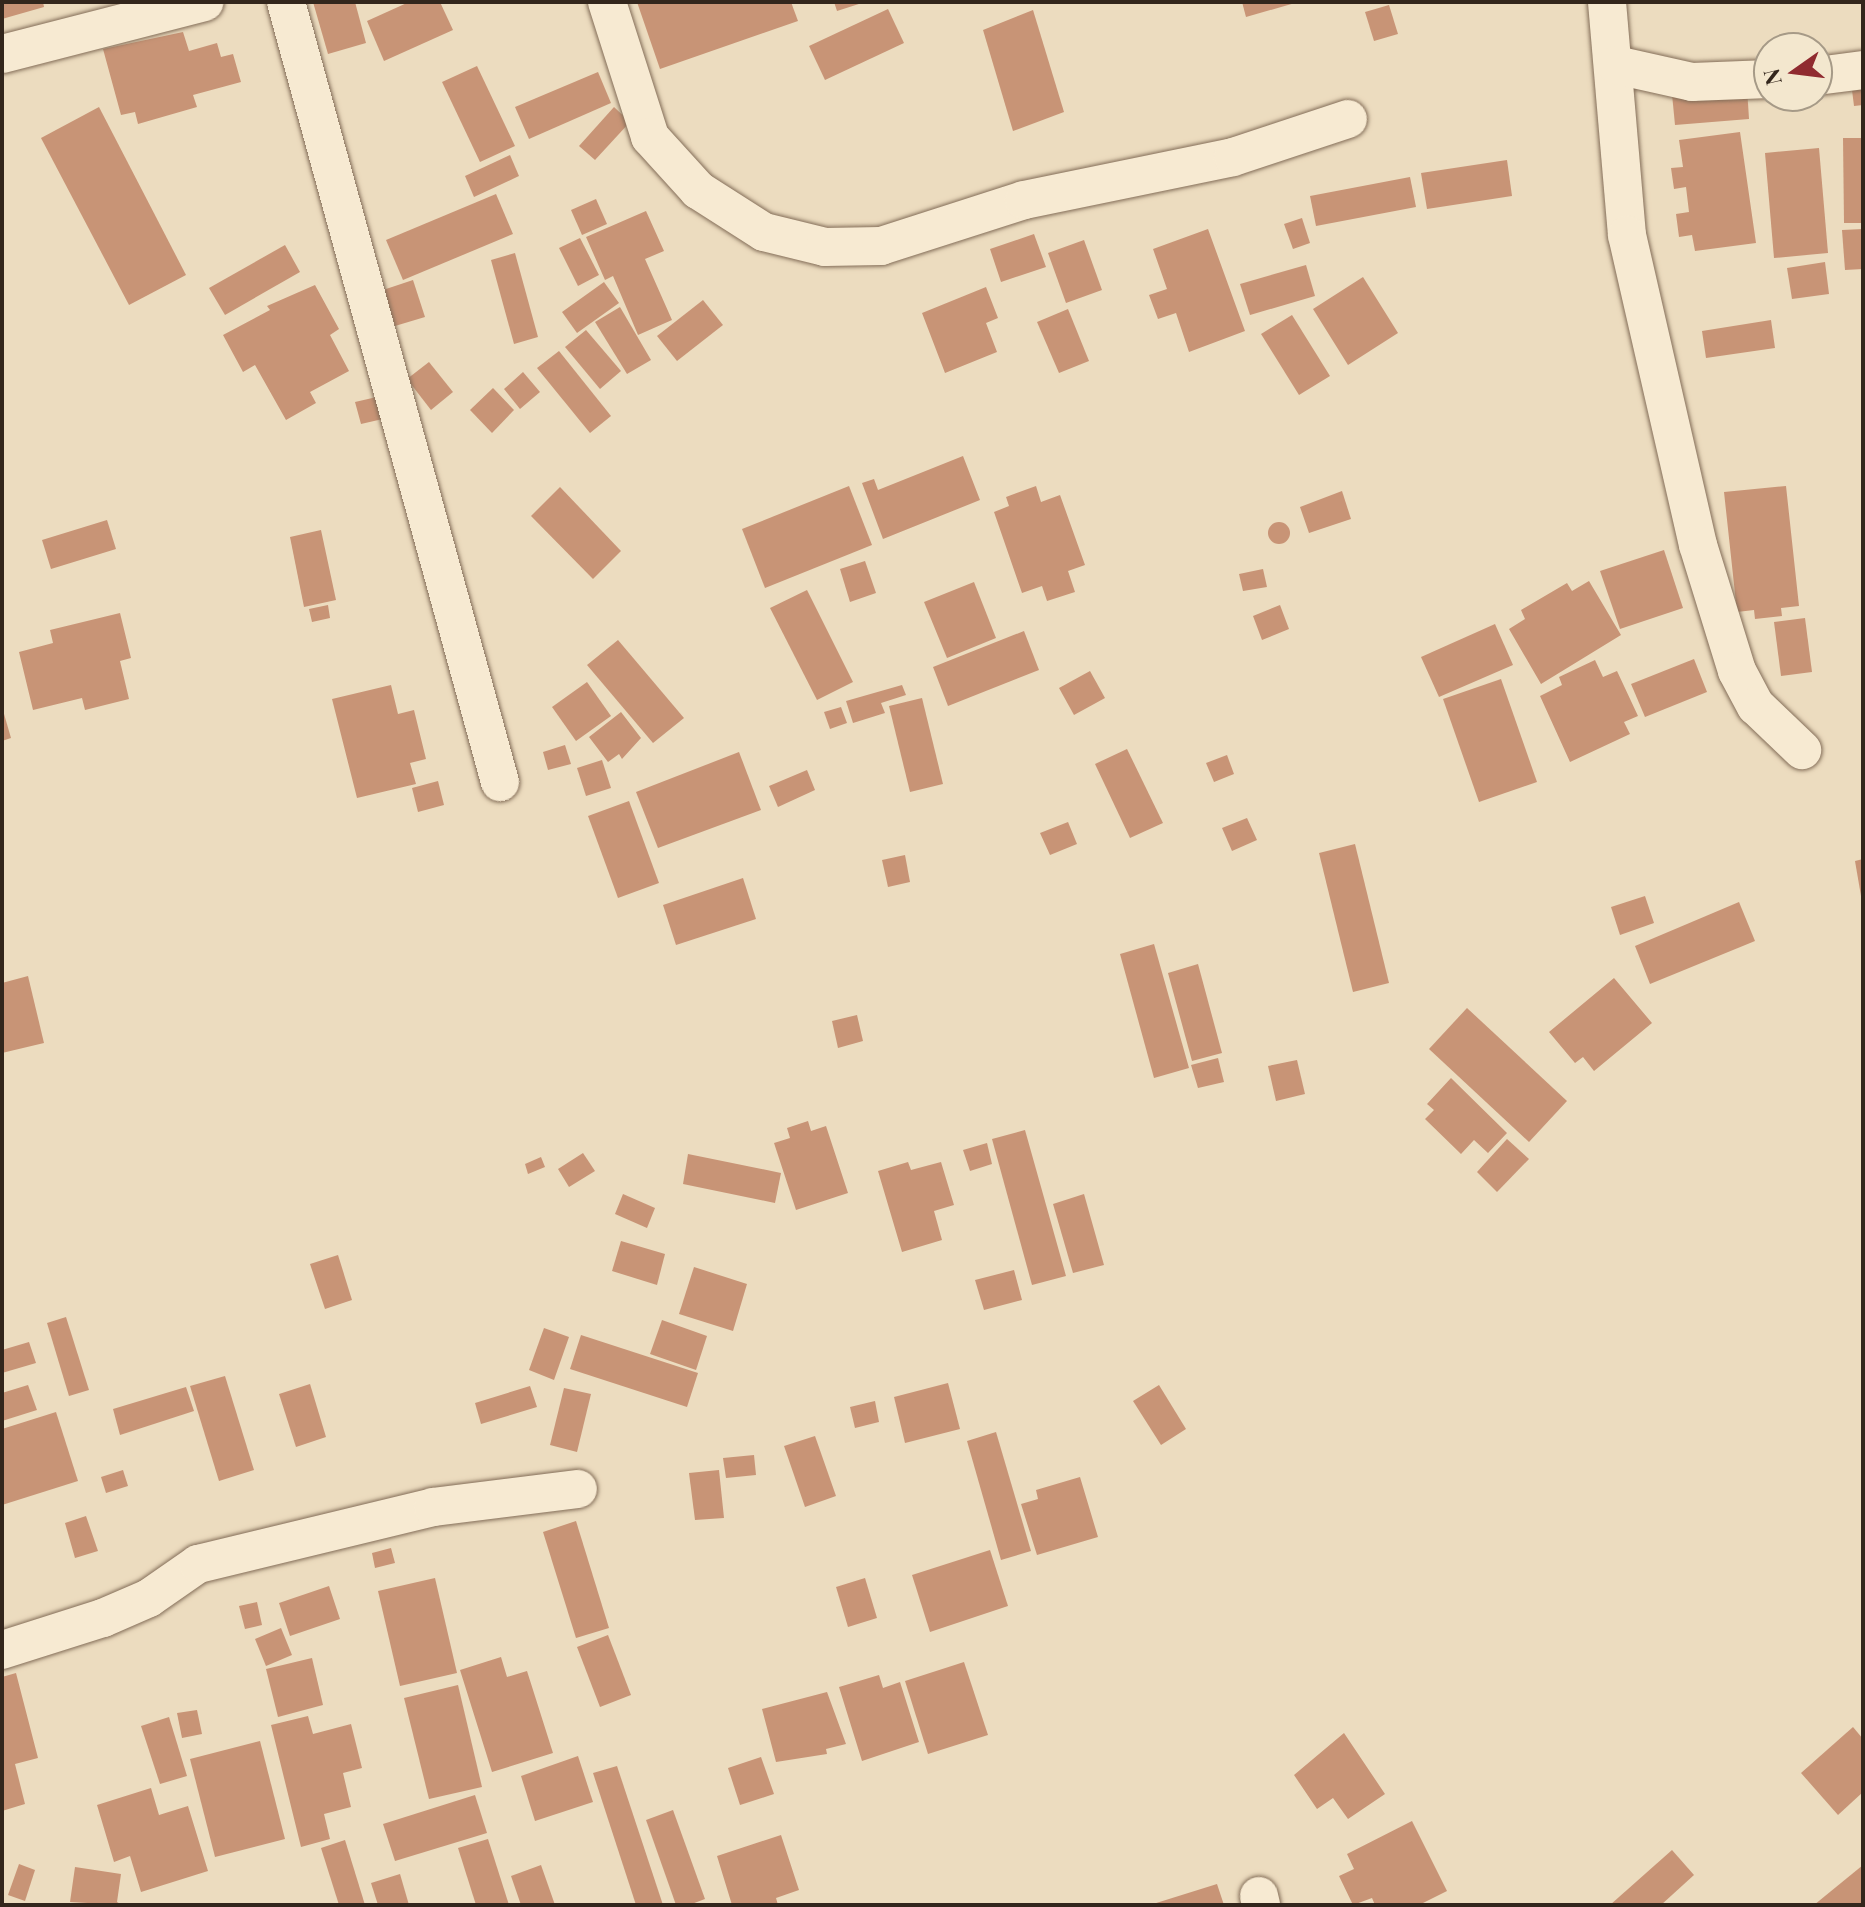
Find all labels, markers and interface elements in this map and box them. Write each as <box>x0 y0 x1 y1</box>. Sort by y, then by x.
north arrow <box>1753 32 1833 112</box>
text: N <box>1755 66 1788 89</box>

